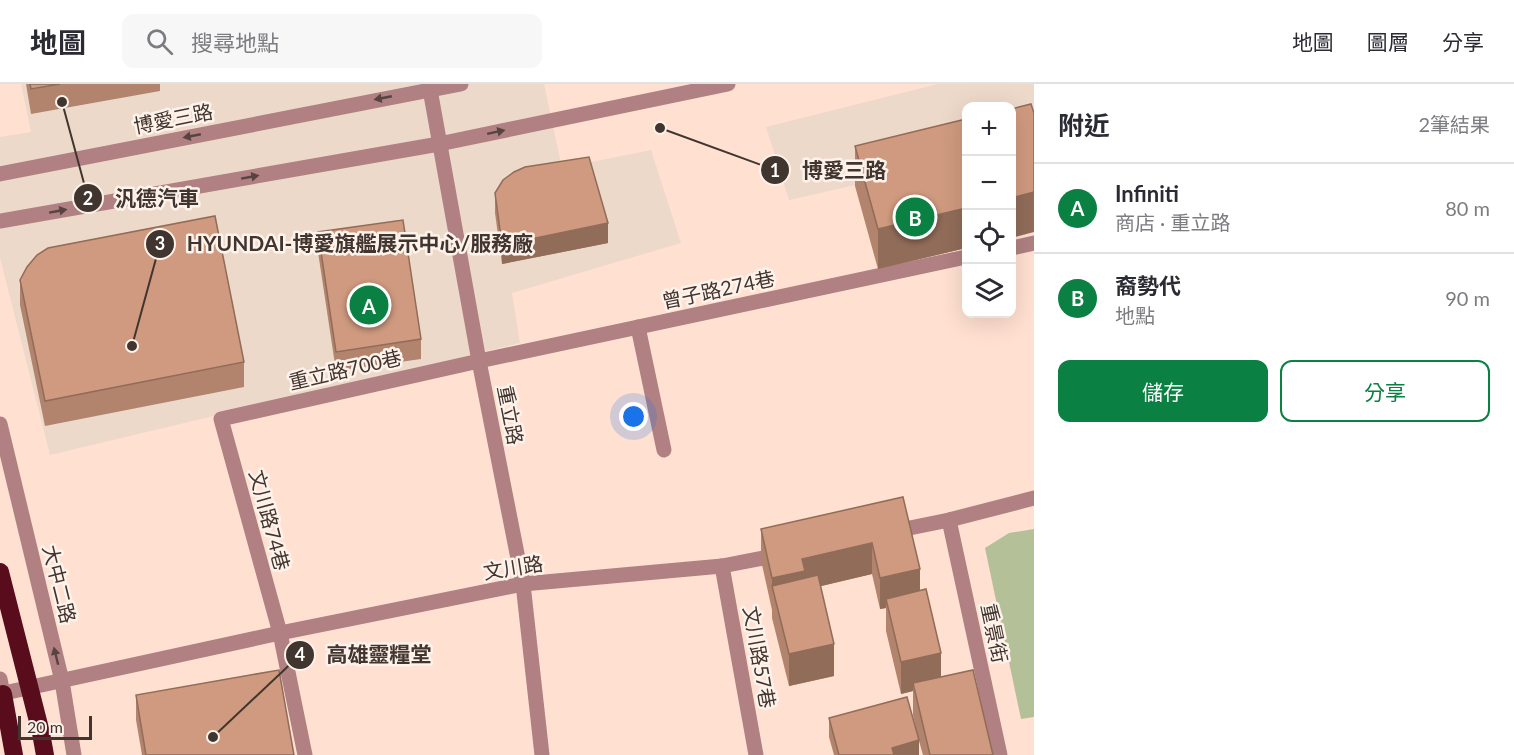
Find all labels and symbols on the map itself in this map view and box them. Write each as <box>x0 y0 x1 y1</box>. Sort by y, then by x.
one-way arrow <box>373 94 392 103</box>
street label: 博愛三路 <box>131 99 215 137</box>
one-way arrow <box>487 127 506 136</box>
one-way arrow <box>182 132 201 141</box>
callout: 博愛三路 <box>760 151 898 190</box>
text: 博愛三路 <box>802 157 886 182</box>
text: 1 <box>770 159 780 181</box>
one-way arrow <box>240 172 259 181</box>
callout: 汎德汽車 <box>73 179 211 218</box>
text: 汎德汽車 <box>115 185 199 210</box>
text: 2 <box>83 187 93 209</box>
pin: B <box>896 194 934 240</box>
one-way arrow <box>48 206 67 215</box>
callout: HYUNDAI-博愛旗艦展示中心/服務廠 <box>145 224 546 263</box>
text: HYUNDAI-博愛旗艦展示中心/服務廠 <box>187 230 533 255</box>
text: 3 <box>155 232 165 254</box>
street label: 曾子路274巷 <box>659 265 777 313</box>
pin: A <box>350 282 388 328</box>
street label: 重立路700巷 <box>286 344 404 394</box>
street label: 重立路 <box>493 383 529 447</box>
your location <box>619 402 648 431</box>
street label: 文川路74巷 <box>245 467 295 573</box>
street label: 大中二路 <box>39 542 81 626</box>
street label: 文川路 <box>481 550 545 584</box>
street label: 重景街 <box>977 601 1013 665</box>
street label: 文川路57巷 <box>739 604 781 710</box>
callout: 高雄靈糧堂 <box>285 635 444 674</box>
text: 高雄靈糧堂 <box>327 641 432 666</box>
text: 4 <box>295 643 305 665</box>
one-way arrow <box>50 647 60 665</box>
scale bar <box>18 713 92 740</box>

